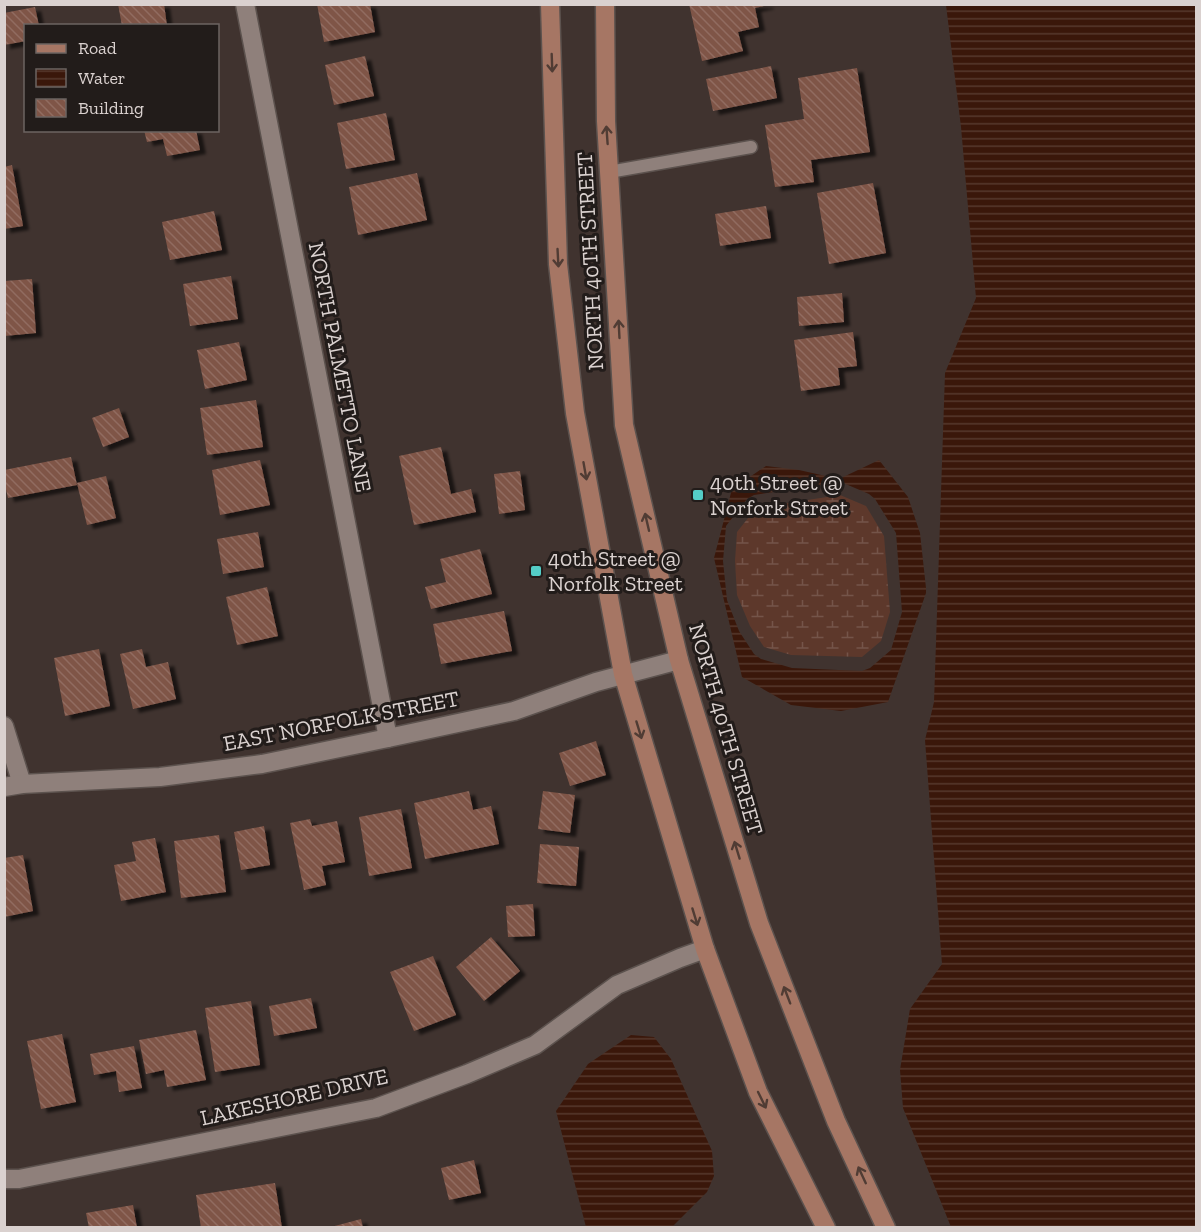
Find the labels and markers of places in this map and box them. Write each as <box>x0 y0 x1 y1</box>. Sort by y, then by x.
place label: 40th Street @ Norfork Street <box>710 469 849 521</box>
marker: 40th Street @ Norfork Street <box>691 488 705 502</box>
place label: 40th Street @ Norfolk Street <box>548 545 684 597</box>
marker: 40th Street @ Norfolk Street <box>529 564 543 578</box>

